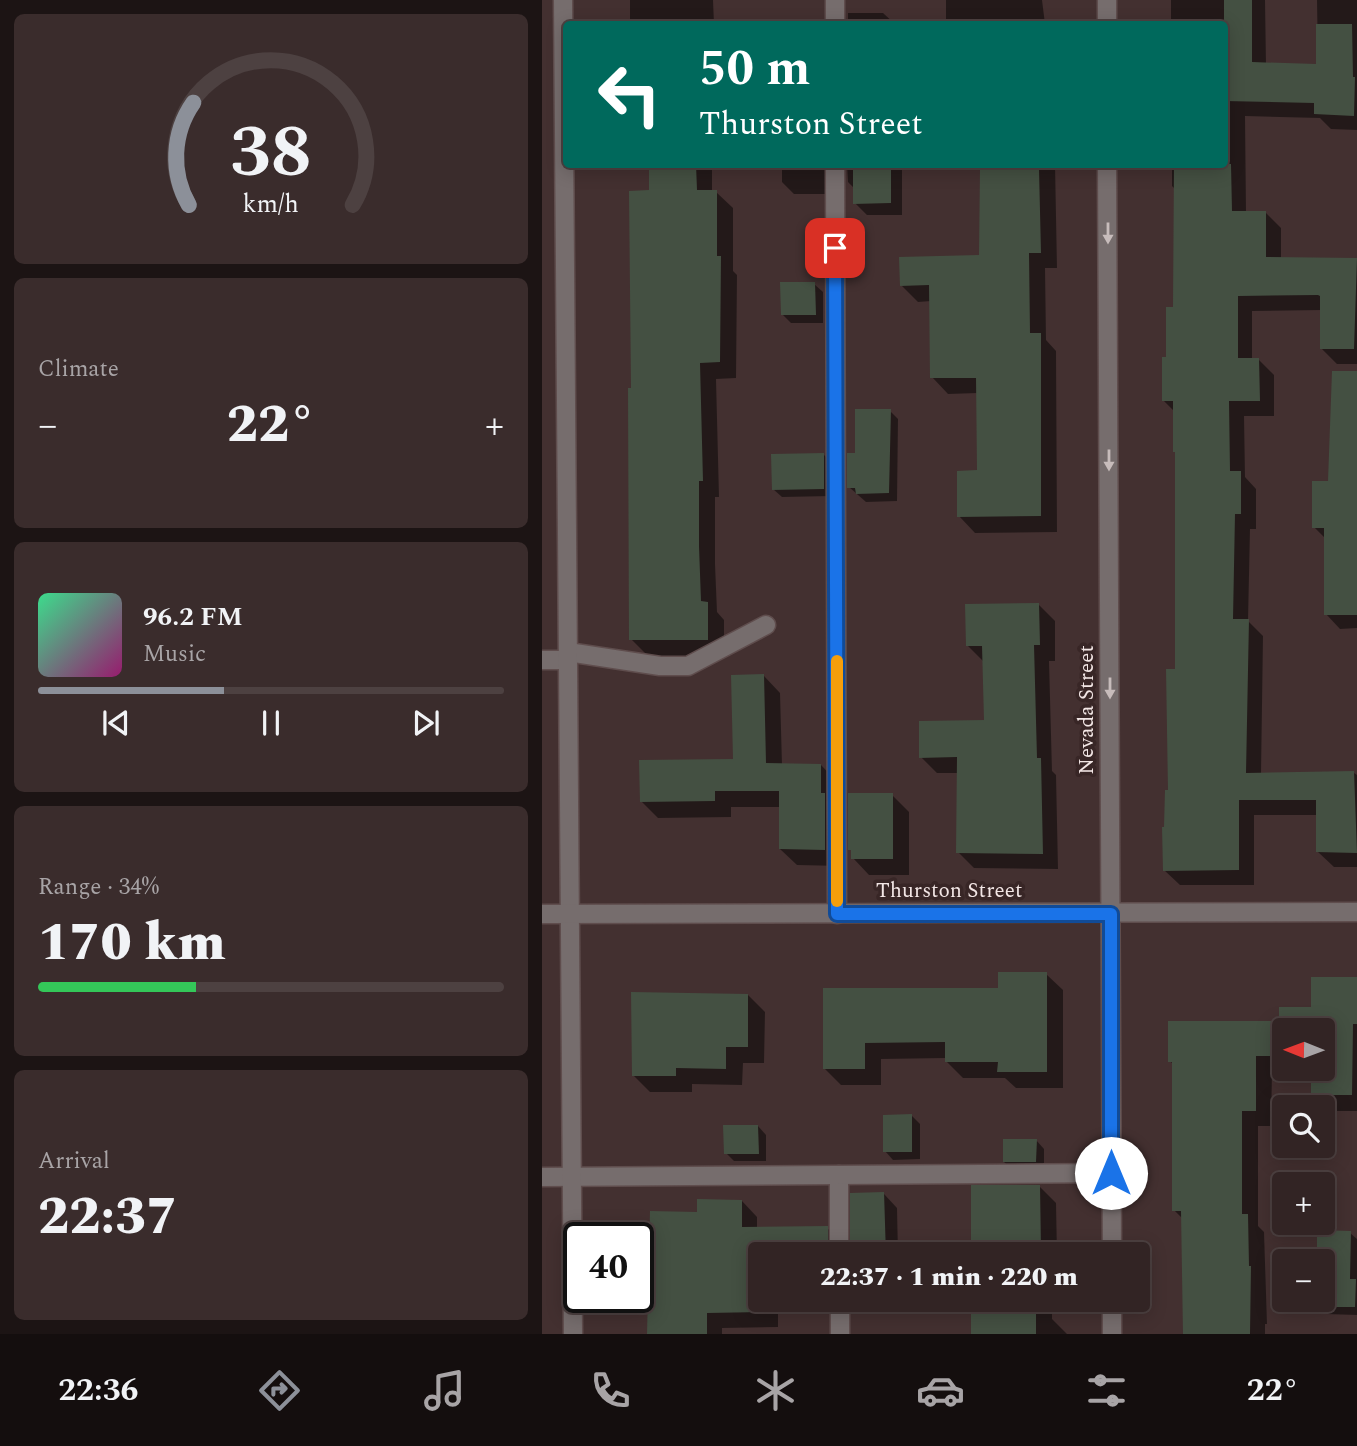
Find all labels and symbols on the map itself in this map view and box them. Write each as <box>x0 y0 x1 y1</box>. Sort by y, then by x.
pin <box>805 218 865 278</box>
one-way arrow <box>1102 222 1114 244</box>
one-way arrow <box>1103 449 1115 471</box>
street label: Nevada Street <box>1071 645 1103 775</box>
one-way arrow <box>1104 677 1116 699</box>
street label: Thurston Street <box>876 875 1022 907</box>
north arrow <box>1272 1018 1335 1082</box>
position arrow <box>1074 1136 1148 1210</box>
speed limit sign: 40 <box>563 1222 654 1313</box>

